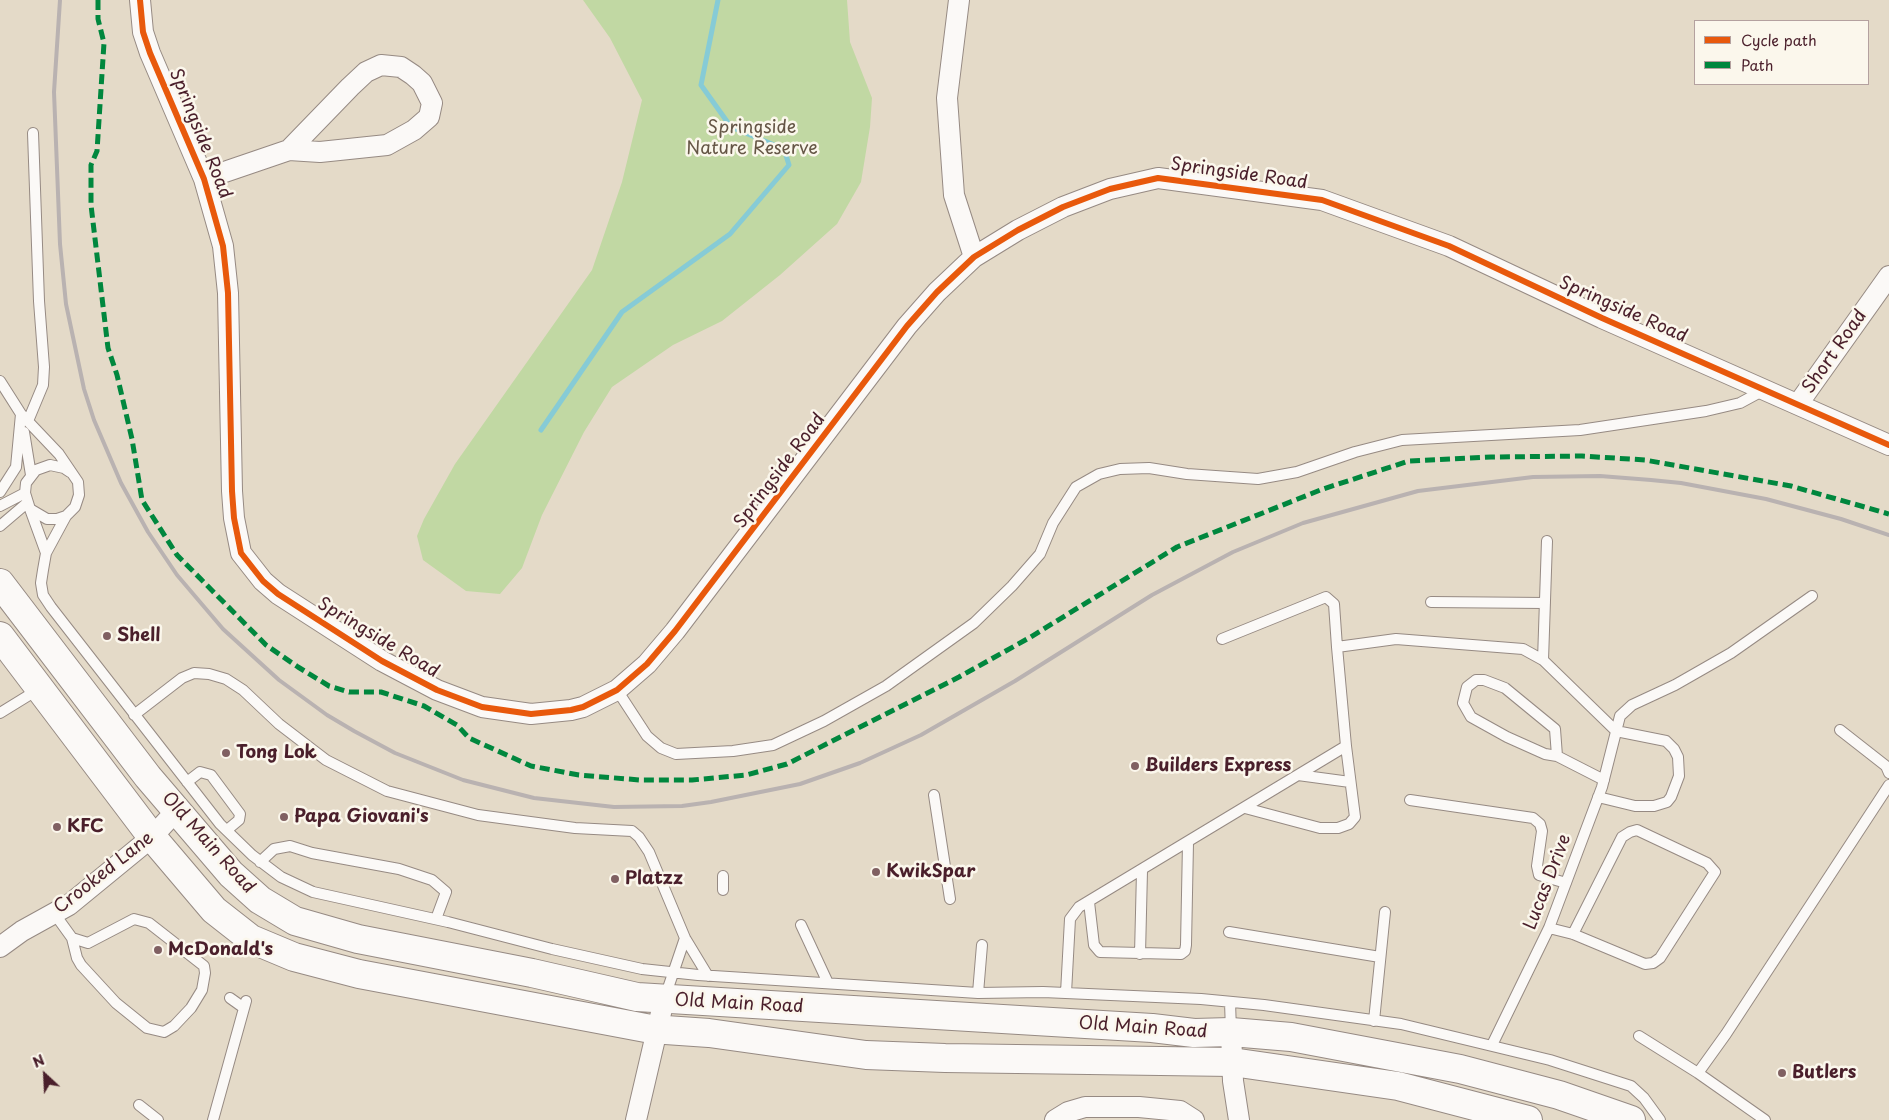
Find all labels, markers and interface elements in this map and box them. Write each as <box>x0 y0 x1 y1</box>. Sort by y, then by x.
legend <box>1694 20 1869 85</box>
text: Cycle path <box>1741 28 1817 51</box>
text: Path <box>1741 53 1773 76</box>
street label: Springside Road <box>164 66 236 202</box>
park label: Springside Nature Reserve <box>686 117 818 160</box>
street label: Springside Road <box>1169 154 1309 194</box>
street label: Springside Road <box>1555 272 1691 348</box>
street label: Short Road <box>1798 306 1872 398</box>
street label: Springside Road <box>730 409 830 533</box>
street label: Springside Road <box>313 593 443 683</box>
place label: Shell <box>117 625 160 647</box>
marker: Shell <box>101 630 113 642</box>
place label: Tong Lok <box>236 742 317 764</box>
marker: Tong Lok <box>220 747 232 759</box>
place label: Builders Express <box>1145 755 1291 777</box>
marker: Builders Express <box>1129 760 1141 772</box>
street label: Old Main Road <box>157 788 259 898</box>
place label: Papa Giovani's <box>294 806 428 828</box>
marker: Papa Giovani's <box>278 811 290 823</box>
place label: KFC <box>67 816 104 838</box>
marker: KFC <box>51 821 63 833</box>
street label: Crooked Lane <box>50 827 158 919</box>
street label: Lucas Drive <box>1520 831 1576 933</box>
place label: KwikSpar <box>886 861 975 883</box>
marker: KwikSpar <box>870 866 882 878</box>
place label: Platzz <box>625 868 683 890</box>
marker: Platzz <box>609 873 621 885</box>
place label: McDonald's <box>168 939 273 961</box>
marker: McDonald's <box>152 944 164 956</box>
street label: Old Main Road <box>674 990 804 1018</box>
street label: Old Main Road <box>1078 1013 1208 1043</box>
text: N <box>29 1049 48 1073</box>
north arrow <box>20 1050 70 1100</box>
place label: Butlers <box>1792 1062 1856 1084</box>
marker: Butlers <box>1776 1067 1788 1079</box>

